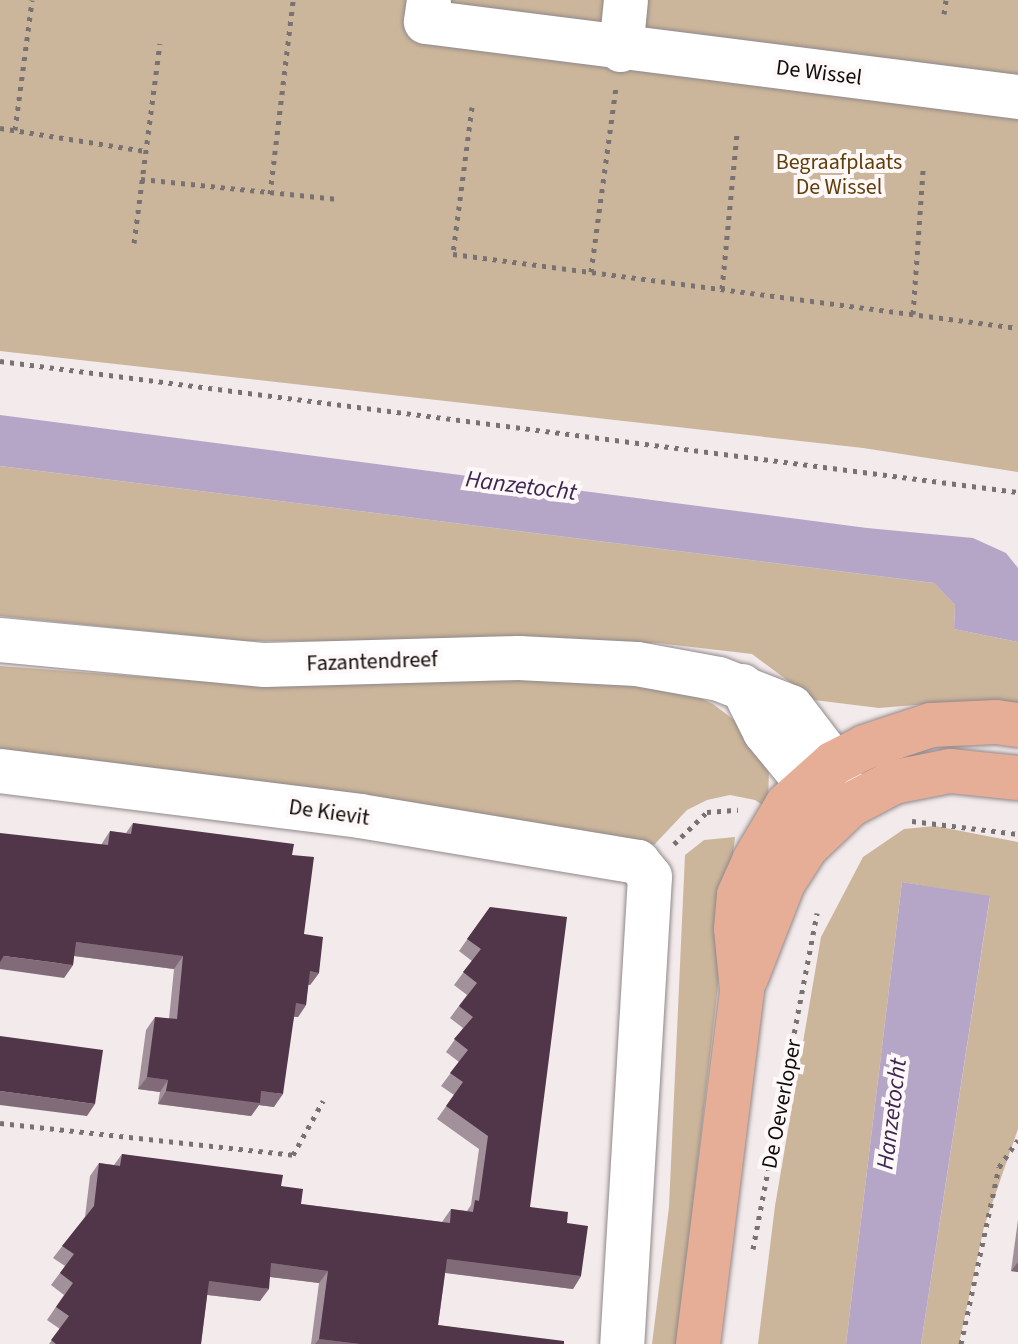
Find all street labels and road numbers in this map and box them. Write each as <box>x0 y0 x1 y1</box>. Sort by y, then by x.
street label: De Wissel <box>774 55 864 91</box>
street label: Fazantendreef <box>306 647 438 677</box>
street label: De Kievit <box>287 794 371 832</box>
street label: De Oeverloper <box>756 1037 808 1171</box>

